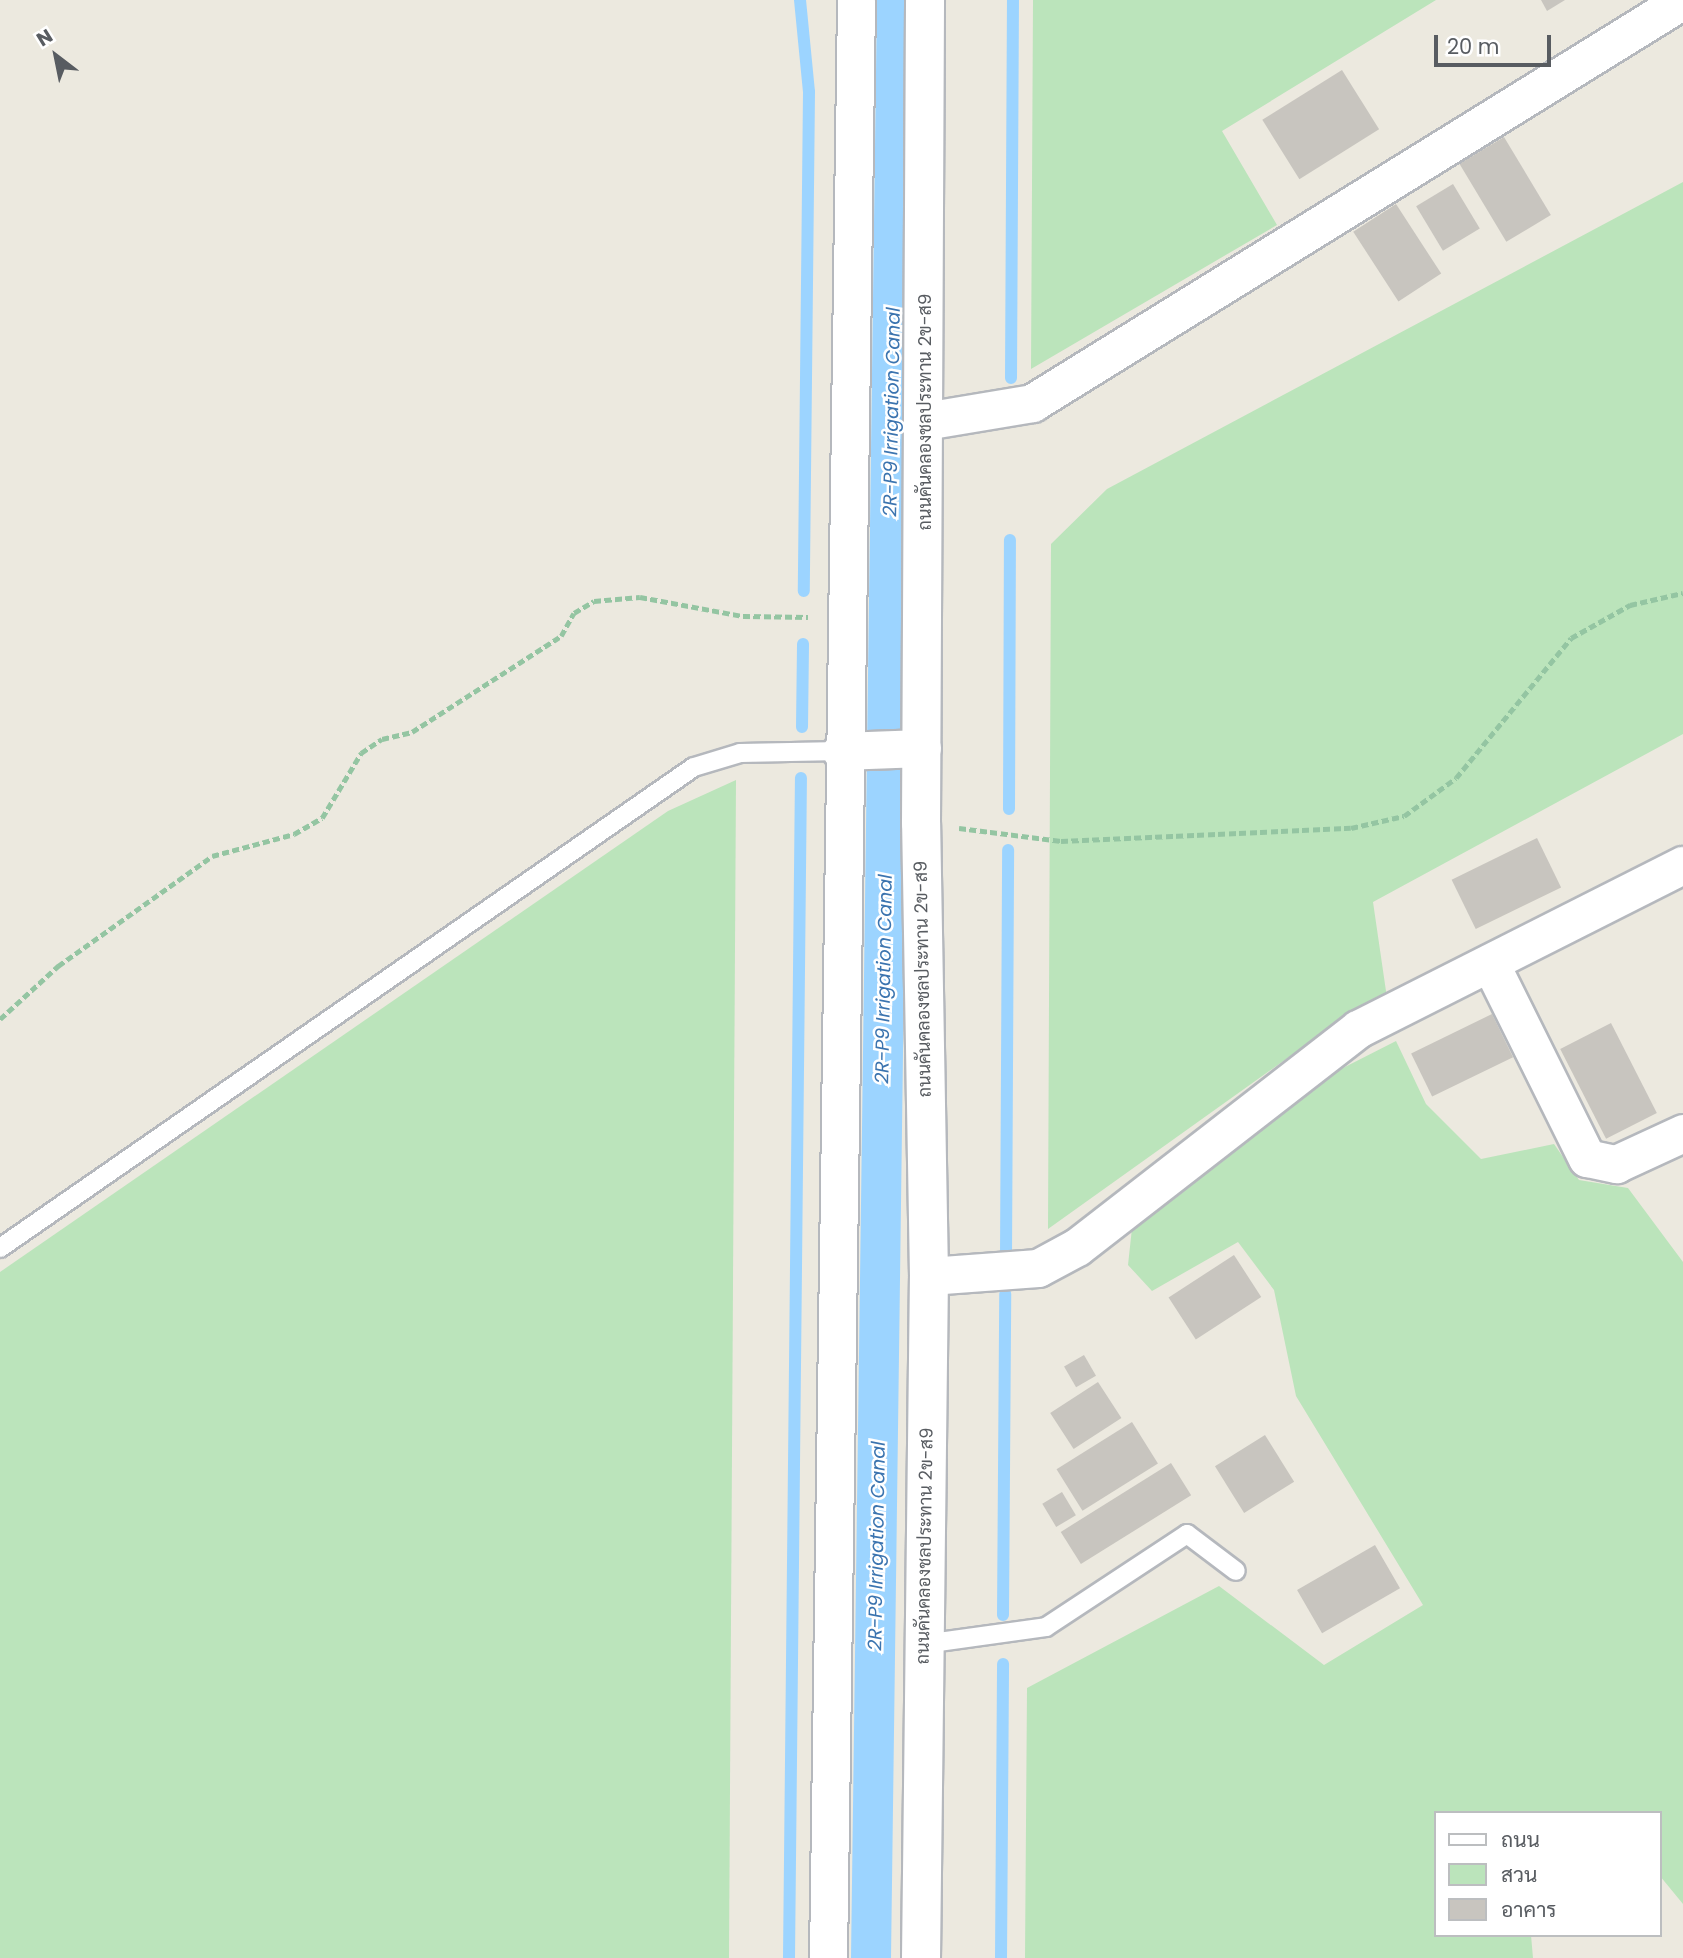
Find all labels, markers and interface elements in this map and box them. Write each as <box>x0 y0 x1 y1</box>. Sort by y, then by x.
north arrow <box>21 21 91 91</box>
scale bar <box>1438 21 1555 65</box>
text: N <box>31 23 58 53</box>
text: 20 m <box>1447 32 1500 61</box>
street label: ถนนคันคลองชลประทาน 2ข-ส9 <box>914 294 936 530</box>
water label: 2R-P9 Irrigation Canal <box>879 307 905 517</box>
street label: ถนนคันคลองชลประทาน 2ข-ส9 <box>910 860 936 1098</box>
water label: 2R-P9 Irrigation Canal <box>871 874 897 1084</box>
street label: ถนนคันคลองชลประทาน 2ข-ส9 <box>912 1427 938 1665</box>
water label: 2R-P9 Irrigation Canal <box>864 1441 890 1651</box>
legend <box>1434 1811 1662 1937</box>
text: ถนน <box>1501 1825 1540 1854</box>
text: สวน <box>1501 1860 1537 1889</box>
text: อาคาร <box>1501 1895 1557 1924</box>

